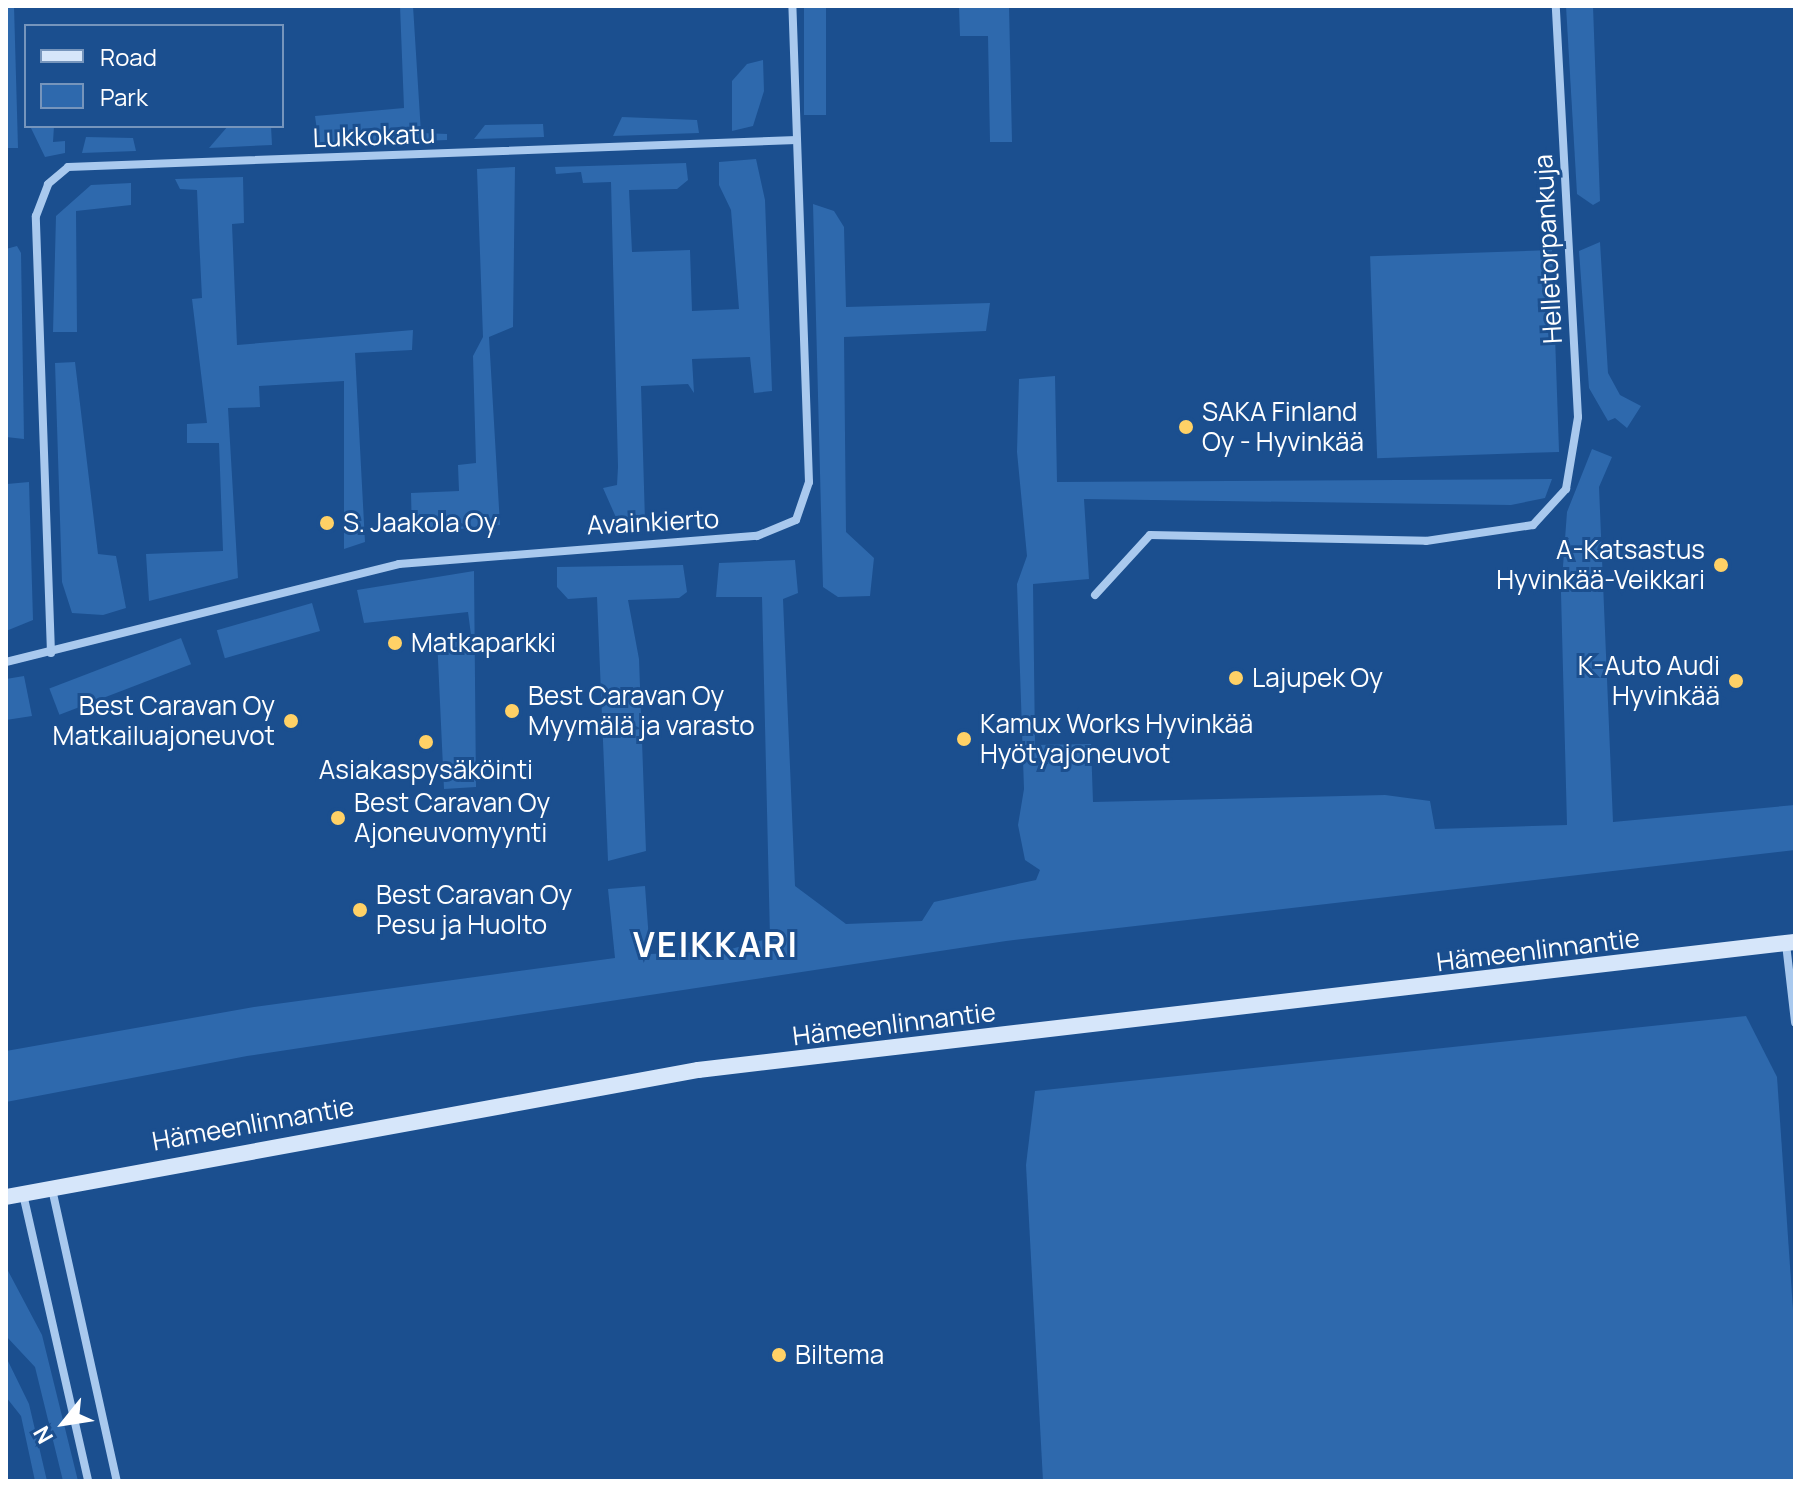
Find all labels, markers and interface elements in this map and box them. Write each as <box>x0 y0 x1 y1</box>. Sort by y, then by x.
legend <box>24 24 284 128</box>
text: Road <box>100 40 157 73</box>
text: Park <box>100 80 148 113</box>
street label: Lukkokatu <box>312 118 436 154</box>
street label: Helletorpankuja <box>1527 154 1569 344</box>
place label: SAKA Finland Oy - Hyvinkää <box>1202 396 1364 458</box>
marker: SAKA Finland Oy - Hyvinkää <box>1177 418 1195 436</box>
street label: Avainkierto <box>586 503 720 541</box>
place label: S. Jaakola Oy <box>343 507 497 539</box>
marker: S. Jaakola Oy <box>318 514 336 532</box>
place label: A-Katsastus Hyvinkää-Veikkari <box>1496 534 1705 596</box>
marker: A-Katsastus Hyvinkää-Veikkari <box>1712 556 1730 574</box>
place label: Matkaparkki <box>411 627 556 659</box>
marker: Matkaparkki <box>386 634 404 652</box>
place label: K-Auto Audi Hyvinkää <box>1578 650 1720 712</box>
place label: Lajupek Oy <box>1252 662 1383 694</box>
marker: Lajupek Oy <box>1227 669 1245 687</box>
marker: K-Auto Audi Hyvinkää <box>1727 672 1745 690</box>
place label: Best Caravan Oy Myymälä ja varasto <box>528 680 755 742</box>
place label: Best Caravan Oy Matkailuajoneuvot <box>53 690 275 752</box>
marker: Best Caravan Oy Myymälä ja varasto <box>503 702 521 720</box>
place label: Kamux Works Hyvinkää Hyötyajoneuvot <box>980 708 1253 770</box>
marker: Best Caravan Oy Matkailuajoneuvot <box>282 712 300 730</box>
marker: Kamux Works Hyvinkää Hyötyajoneuvot <box>955 730 973 748</box>
marker: Asiakaspysäköinti <box>417 733 435 751</box>
place label: Asiakaspysäköinti <box>319 754 533 786</box>
place label: Best Caravan Oy Ajoneuvomyynti <box>354 787 550 848</box>
marker: Best Caravan Oy Ajoneuvomyynti <box>329 809 347 827</box>
place label: Best Caravan Oy Pesu ja Huolto <box>376 879 572 940</box>
marker: Best Caravan Oy Pesu ja Huolto <box>351 901 369 919</box>
street label: Hämeenlinnantie <box>1435 922 1641 978</box>
district label: VEIKKARI <box>633 925 799 965</box>
street label: Hämeenlinnantie <box>791 996 997 1052</box>
street label: Hämeenlinnantie <box>150 1091 356 1157</box>
place label: Biltema <box>795 1339 884 1371</box>
marker: Biltema <box>770 1346 788 1364</box>
north arrow <box>24 1383 104 1463</box>
text: N <box>26 1421 60 1449</box>

